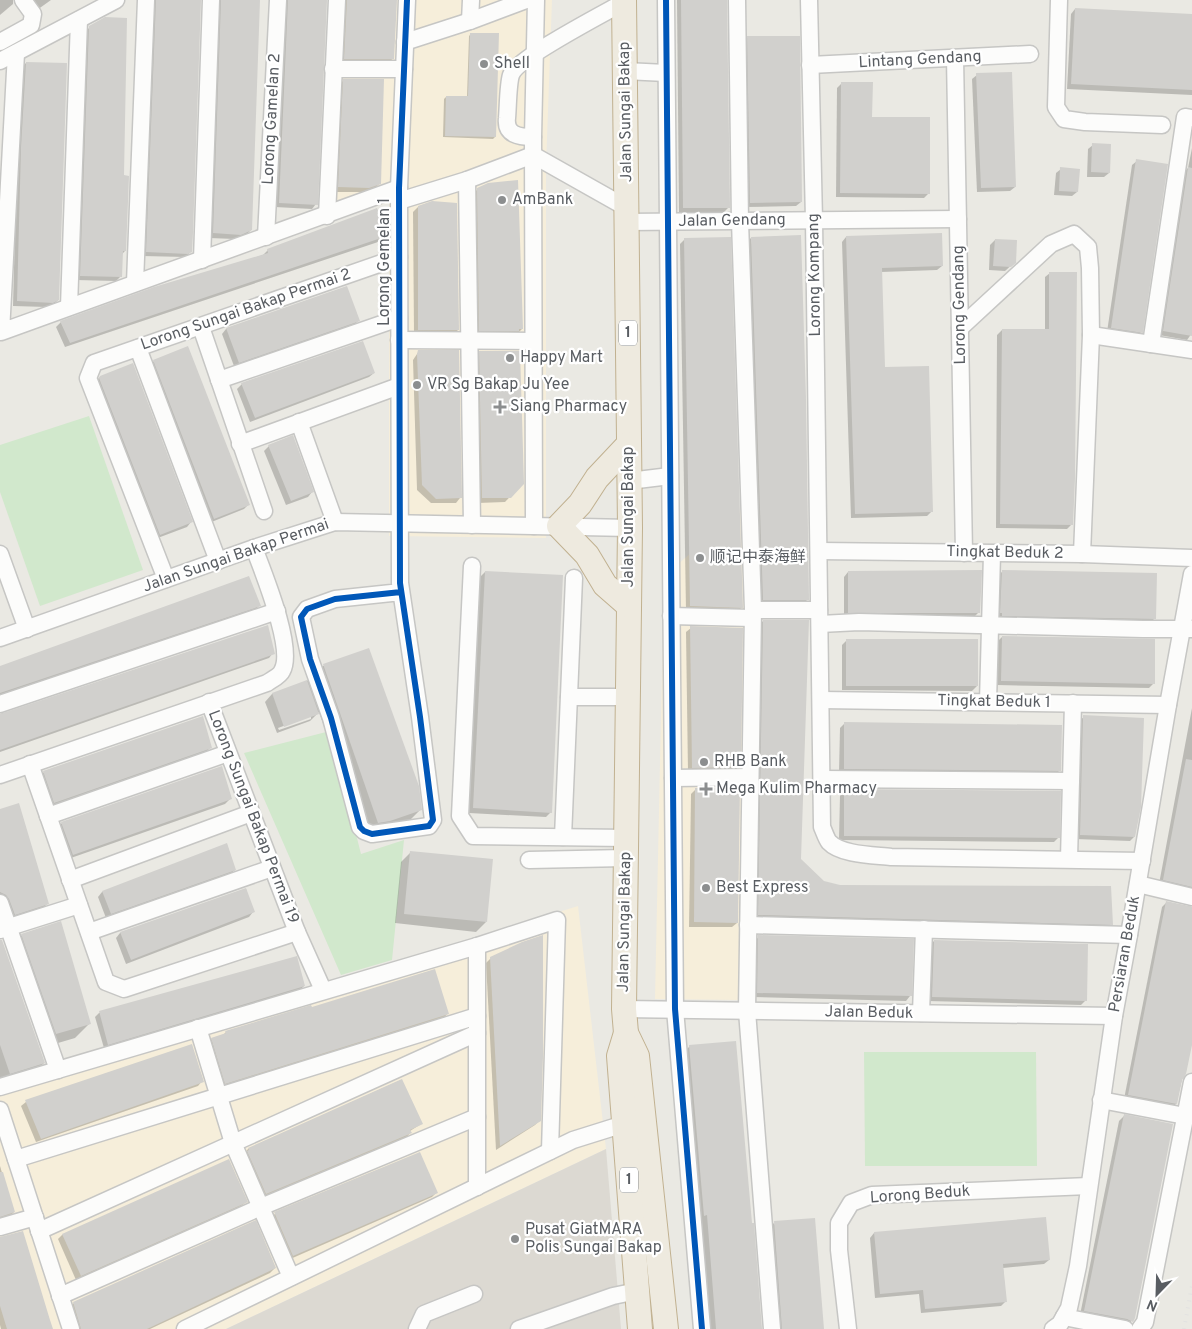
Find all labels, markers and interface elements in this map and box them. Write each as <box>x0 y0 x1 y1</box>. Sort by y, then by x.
street label: Jalan Sungai Bakap <box>615 41 637 183</box>
street label: Lintang Gendang <box>858 47 982 73</box>
street label: Lorong Gamelan 2 <box>259 53 285 185</box>
place label: Shell <box>494 54 530 74</box>
marker: Shell <box>478 58 490 70</box>
place label: AmBank <box>512 190 573 210</box>
marker: AmBank <box>496 194 508 206</box>
street label: Lorong Gemelan 1 <box>375 198 395 326</box>
street label: Jalan Gendang <box>678 210 786 232</box>
street label: Lorong Kompang <box>804 213 826 337</box>
street label: Lorong Gendang <box>949 245 971 365</box>
street label: Lorong Sungai Bakap Permai 2 <box>138 265 354 355</box>
road number: 1 <box>619 320 637 346</box>
place label: Happy Mart <box>520 348 603 368</box>
marker: Happy Mart <box>504 352 516 364</box>
place label: VR Sg Bakap Ju Yee <box>427 375 569 395</box>
marker: VR Sg Bakap Ju Yee <box>411 379 423 391</box>
place label: Siang Pharmacy <box>510 397 627 417</box>
marker: Siang Pharmacy <box>494 401 506 413</box>
street label: Jalan Sungai Bakap <box>619 447 639 587</box>
street label: Jalan Sungai Bakap Permai <box>140 515 332 597</box>
street label: Tingkat Beduk 2 <box>946 542 1064 564</box>
place label: 顺记中泰海鲜 <box>710 548 806 568</box>
marker: 顺记中泰海鲜 <box>694 552 706 564</box>
street label: Tingkat Beduk 1 <box>937 691 1051 713</box>
street label: Lorong Sungai Bakap Permai 19 <box>203 708 303 926</box>
place label: RHB Bank <box>714 752 787 772</box>
marker: RHB Bank <box>698 756 710 768</box>
place label: Mega Kulim Pharmacy <box>716 779 877 799</box>
marker: Mega Kulim Pharmacy <box>700 783 712 795</box>
street label: Jalan Sungai Bakap <box>614 851 636 993</box>
place label: Best Express <box>716 878 808 898</box>
marker: Best Express <box>700 882 712 894</box>
street label: Persiaran Beduk <box>1105 894 1145 1014</box>
street label: Jalan Beduk <box>824 1002 914 1024</box>
road number: 1 <box>620 1168 638 1192</box>
street label: Lorong Beduk <box>869 1182 971 1208</box>
place label: Pusat GiatMARA Polis Sungai Bakap <box>525 1220 662 1258</box>
marker: Pusat GiatMARA Polis Sungai Bakap <box>509 1233 521 1245</box>
north arrow <box>1132 1269 1182 1319</box>
text: N <box>1145 1295 1160 1314</box>

